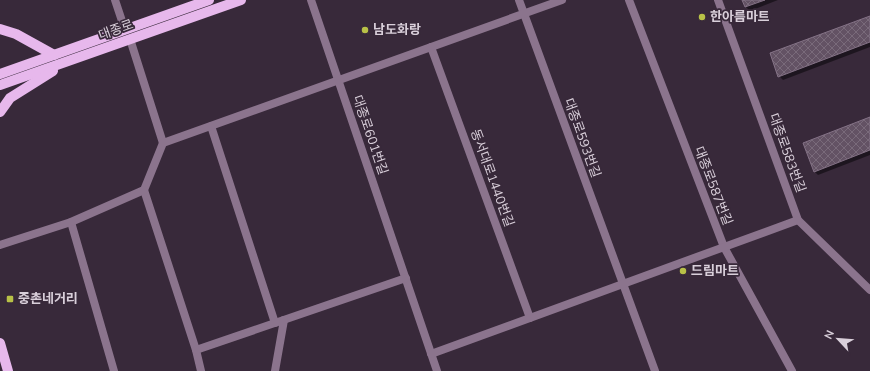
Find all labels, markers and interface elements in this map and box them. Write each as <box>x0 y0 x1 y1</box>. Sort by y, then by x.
place label: 한아름마트 <box>710 8 770 26</box>
marker: 한아름마트 <box>697 12 707 22</box>
street label: 대종로 <box>96 15 136 45</box>
place label: 남도화랑 <box>373 21 421 39</box>
marker: 남도화랑 <box>360 25 370 35</box>
street label: 대종로601번길 <box>348 93 392 177</box>
street label: 대종로593번길 <box>559 96 605 180</box>
street label: 대종로583번길 <box>764 111 810 195</box>
street label: 동서대로1440번길 <box>466 127 518 229</box>
street label: 대종로587번길 <box>690 144 736 228</box>
place label: 드림마트 <box>691 262 739 280</box>
marker: 드림마트 <box>678 266 688 276</box>
place label: 중촌네거리 <box>18 290 78 308</box>
marker: 중촌네거리 <box>5 294 15 304</box>
north arrow <box>818 319 858 359</box>
text: N <box>821 328 838 342</box>

